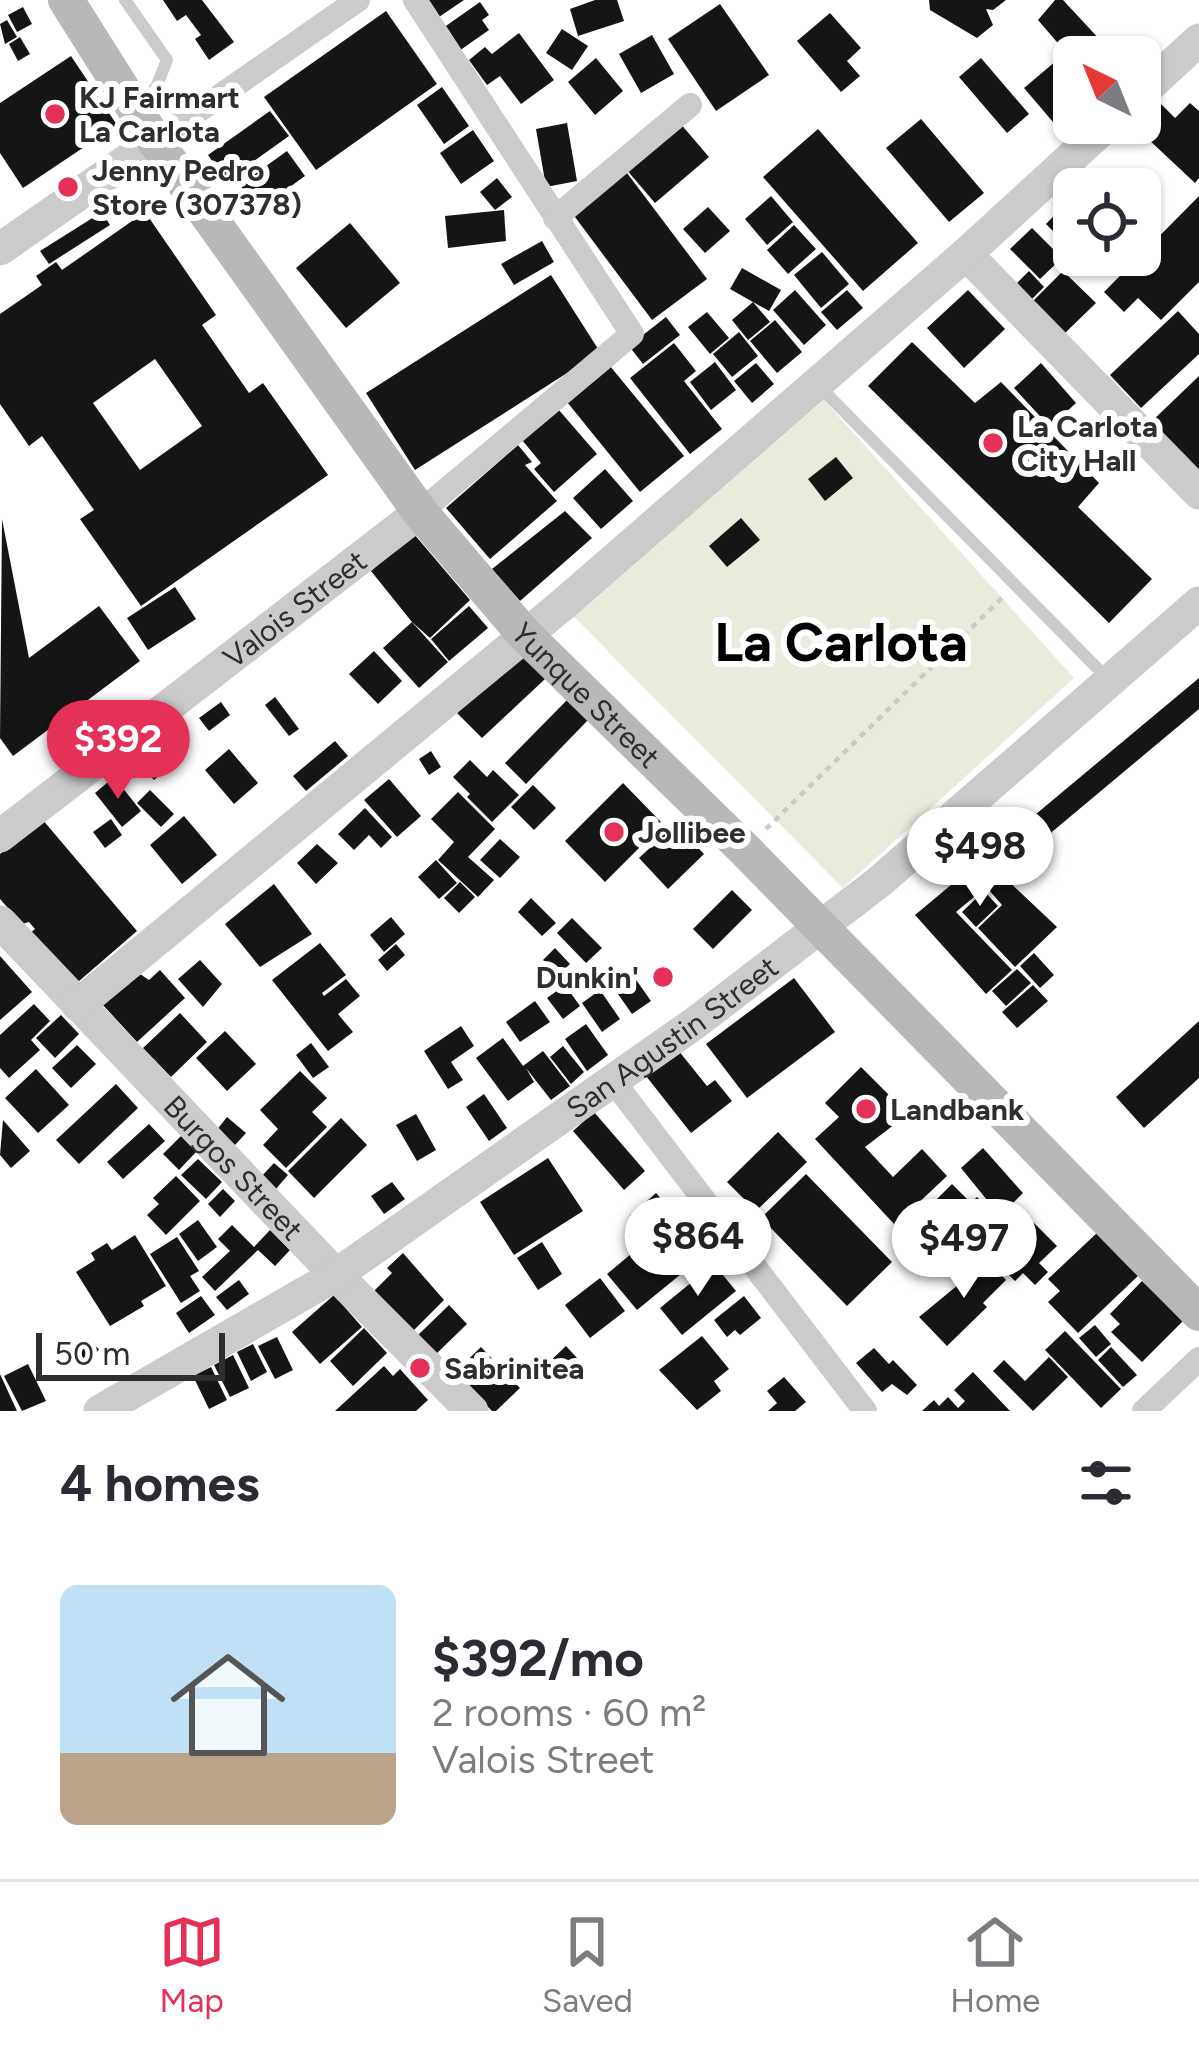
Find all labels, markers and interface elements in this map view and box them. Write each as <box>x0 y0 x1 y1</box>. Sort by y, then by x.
north arrow <box>1053 36 1161 144</box>
map controls <box>1053 36 1161 276</box>
place label: KJ Fairmart La Carlota <box>79 79 240 150</box>
marker: KJ Fairmart La Carlota <box>42 101 68 127</box>
place label: Jenny Pedro Store (307378) <box>92 152 302 223</box>
button: locate <box>1053 168 1161 276</box>
marker: Jenny Pedro Store (307378) <box>55 174 81 200</box>
place label: La Carlota City Hall <box>1017 408 1158 479</box>
marker: La Carlota City Hall <box>980 430 1006 456</box>
street label: Valois Street <box>215 542 374 676</box>
district label: La Carlota <box>714 610 968 675</box>
street label: Yunque Street <box>504 615 668 775</box>
pin: $392 <box>47 700 189 802</box>
text: $392 <box>74 715 162 762</box>
pin: $498 <box>909 807 1051 909</box>
place label: Jollibee <box>638 814 746 851</box>
marker: Jollibee <box>601 819 627 845</box>
text: $498 <box>934 822 1026 869</box>
street label: San Agustin Street <box>559 948 785 1126</box>
place label: Dunkin' <box>536 959 639 996</box>
marker: Dunkin' <box>650 964 676 990</box>
street label: Burgos Street <box>156 1088 311 1248</box>
place label: Landbank <box>890 1091 1024 1128</box>
marker: Landbank <box>853 1096 879 1122</box>
pin: $864 <box>627 1197 769 1299</box>
pin: $497 <box>893 1199 1035 1301</box>
text: $864 <box>652 1212 744 1259</box>
text: $497 <box>919 1214 1009 1261</box>
scale bar <box>36 1327 225 1380</box>
text: 50 m <box>54 1334 130 1373</box>
place label: Sabrinitea <box>444 1350 585 1387</box>
marker: Sabrinitea <box>407 1355 433 1381</box>
icon: filters <box>1073 1450 1139 1516</box>
text: 4 homes <box>60 1453 260 1514</box>
text: $392/mo <box>432 1628 644 1689</box>
icon: home <box>156 1633 300 1777</box>
text: 2 rooms · 60 m² <box>432 1689 706 1736</box>
text: Valois Street <box>432 1736 655 1783</box>
tab: Map <box>159 1909 225 2020</box>
tab: Saved <box>542 1909 633 2020</box>
tab: Home <box>950 1909 1040 2020</box>

